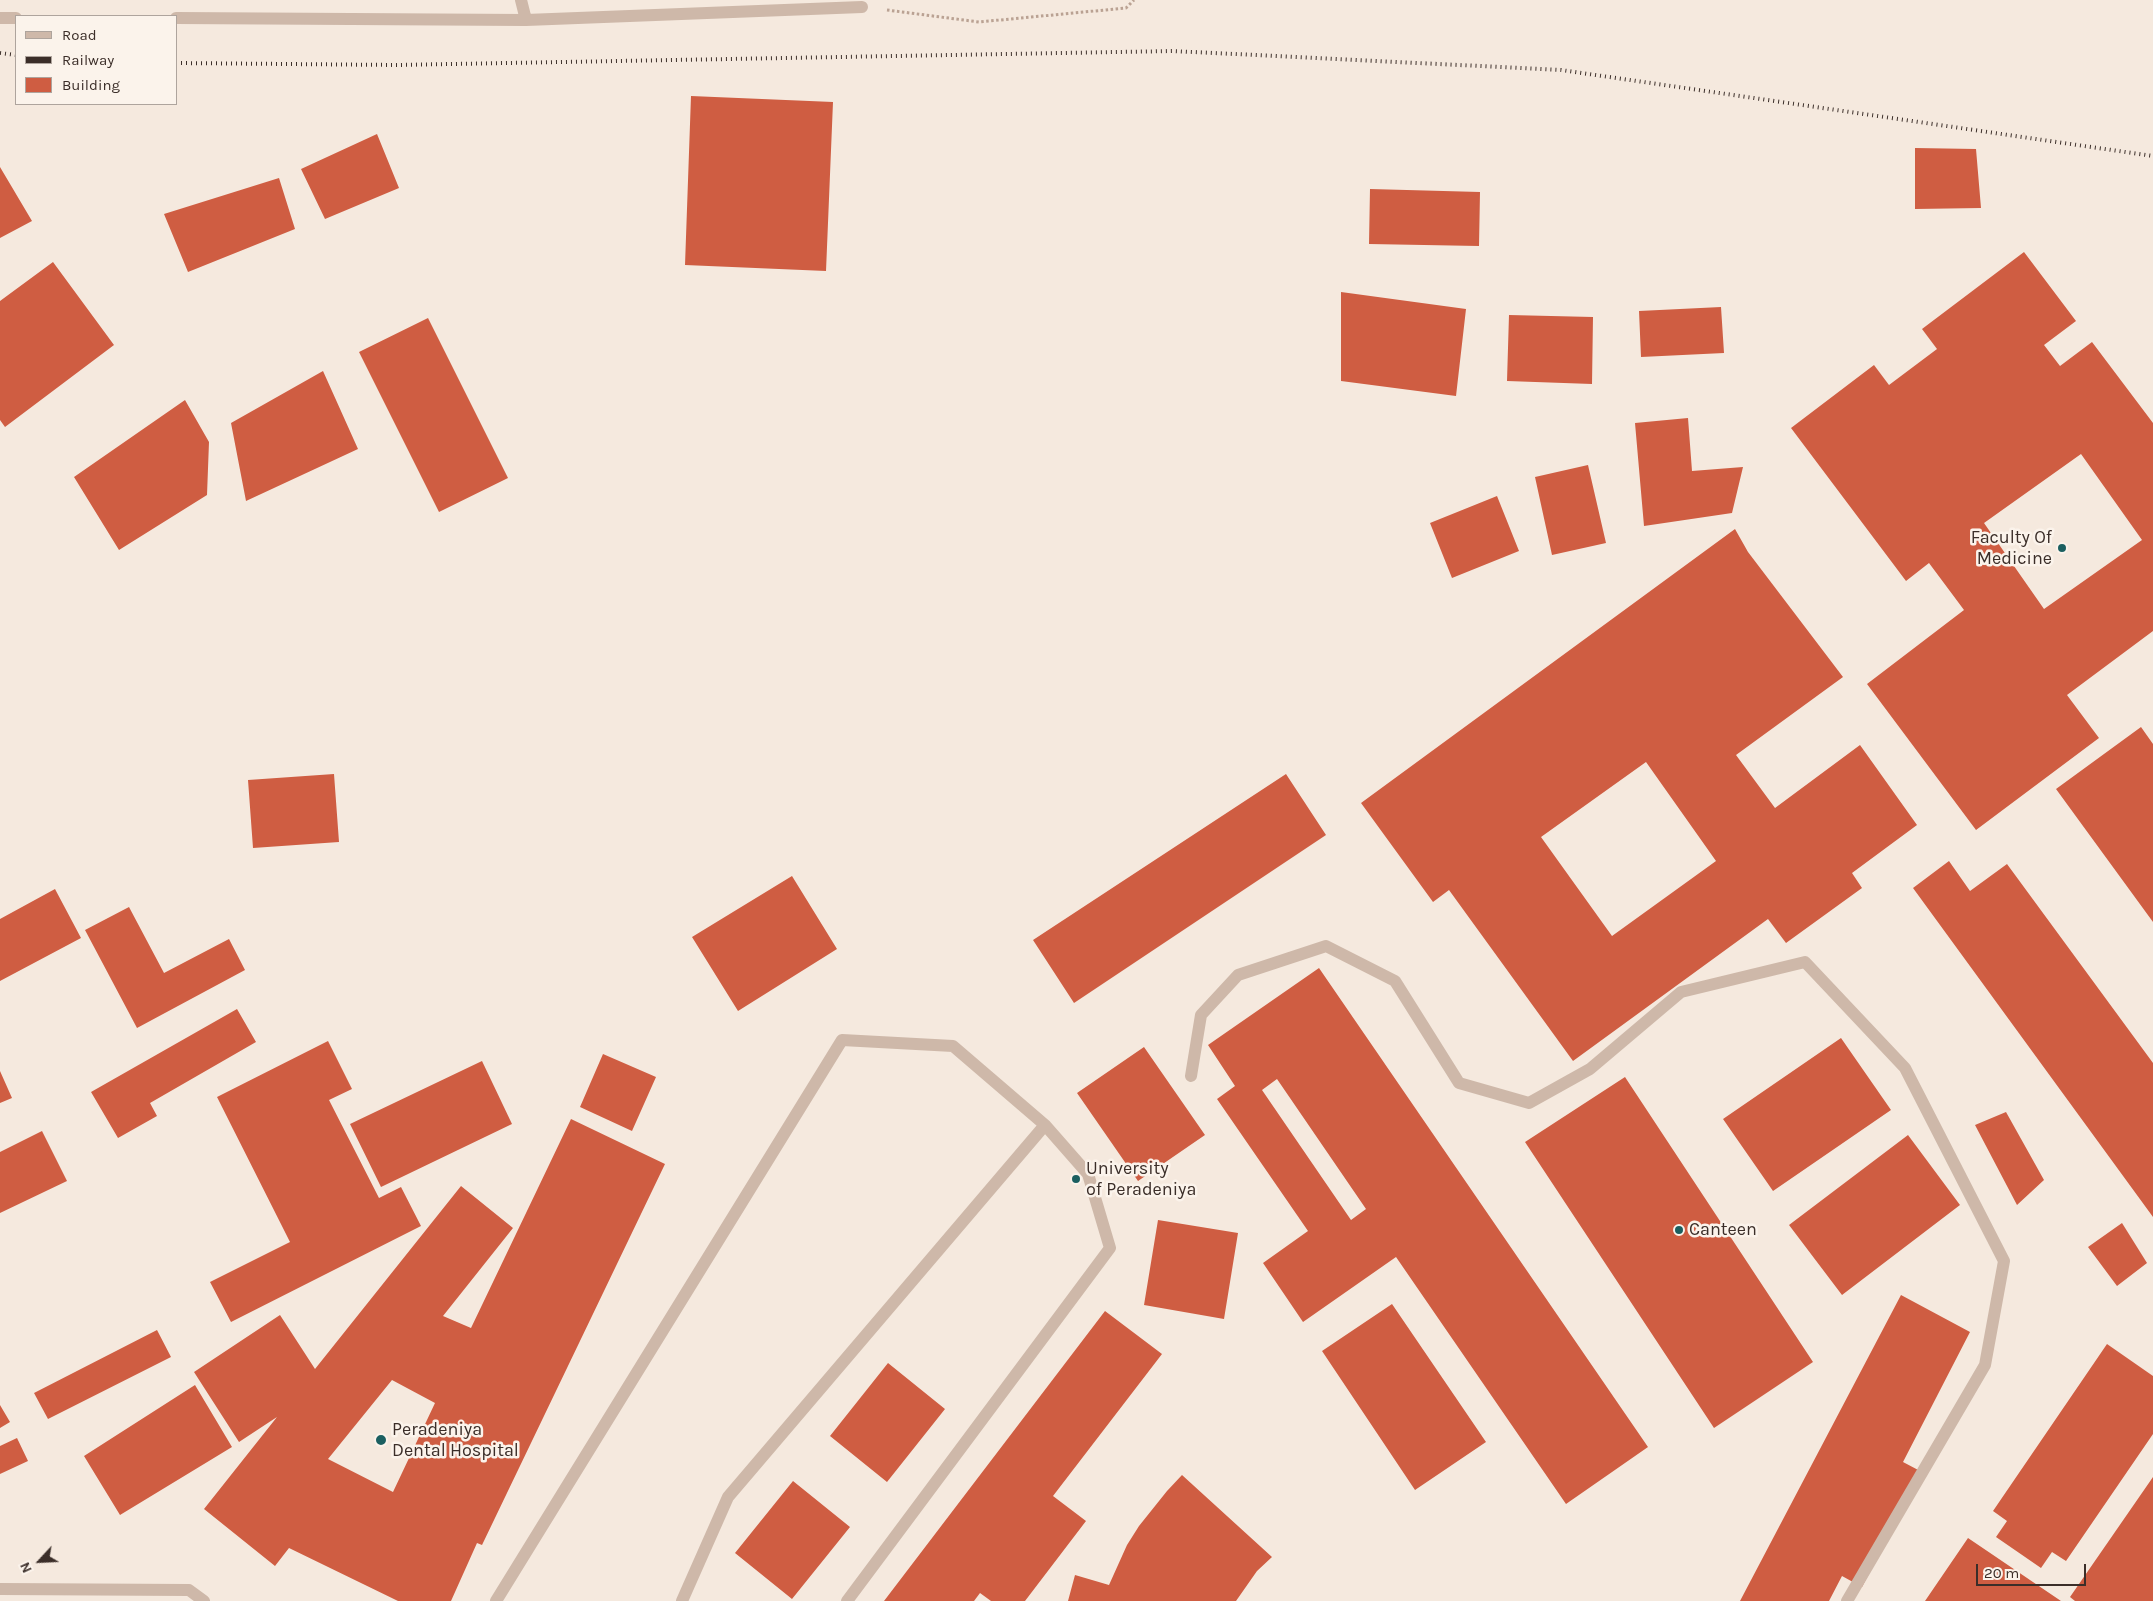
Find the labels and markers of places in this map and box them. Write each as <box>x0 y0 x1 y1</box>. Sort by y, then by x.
place label: Faculty Of Medicine <box>1971 527 2052 570</box>
marker: Faculty Of Medicine <box>2056 542 2068 554</box>
place label: University of Peradeniya <box>1086 1158 1196 1200</box>
marker: University of Peradeniya <box>1070 1173 1082 1185</box>
place label: Canteen <box>1689 1219 1757 1241</box>
marker: Canteen <box>1673 1224 1685 1236</box>
place label: Peradeniya Dental Hospital <box>392 1419 519 1462</box>
marker: Peradeniya Dental Hospital <box>374 1433 388 1447</box>

